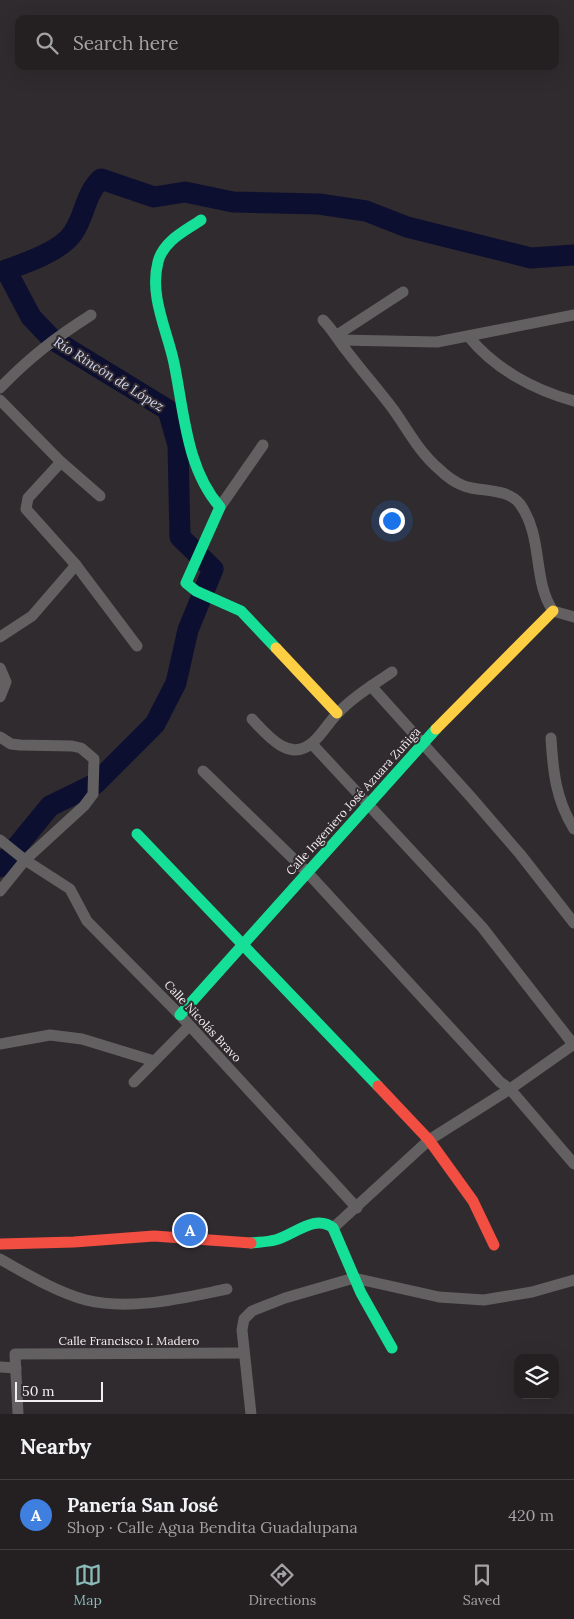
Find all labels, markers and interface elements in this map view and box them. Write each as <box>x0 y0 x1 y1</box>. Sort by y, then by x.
search box <box>15 15 559 70</box>
icon: search <box>33 29 61 57</box>
text: Search here <box>73 31 179 55</box>
water label: Río Rincón de López <box>50 333 168 416</box>
your location <box>379 508 405 534</box>
street label: Calle Ingeniero José Azuara Zuñiga <box>283 724 423 878</box>
street label: Calle Nicolás Bravo <box>161 977 245 1065</box>
pin: A <box>174 1211 206 1249</box>
street label: Calle Francisco I. Madero <box>59 1333 199 1348</box>
map controls <box>514 1354 559 1399</box>
button: layers <box>514 1354 559 1399</box>
scale bar <box>15 1379 102 1402</box>
text: 50 m <box>22 1382 55 1400</box>
text: Nearby <box>20 1433 91 1460</box>
text: Panería San José <box>67 1493 218 1517</box>
text: A <box>31 1505 41 1525</box>
text: 420 m <box>508 1505 554 1525</box>
text: Shop · Calle Agua Bendita Guadalupana <box>67 1517 358 1537</box>
tab: Map <box>73 1561 102 1609</box>
tab: Directions <box>248 1561 316 1609</box>
tab: Saved <box>463 1561 501 1609</box>

